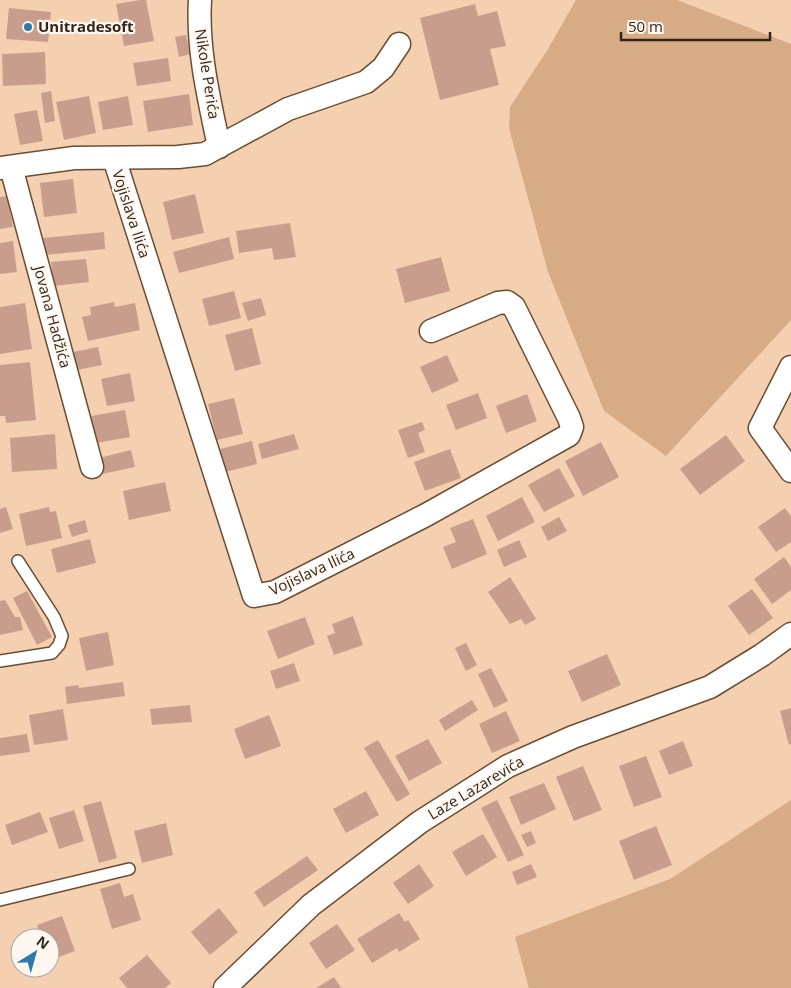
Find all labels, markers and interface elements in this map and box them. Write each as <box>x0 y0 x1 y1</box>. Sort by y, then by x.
scale bar <box>621 10 770 42</box>
place label: Unitradesoft <box>38 16 134 36</box>
text: 50 m <box>628 16 663 36</box>
marker: Unitradesoft <box>22 21 34 33</box>
street label: Nikole Perića <box>191 27 225 120</box>
street label: Vojislava Ilića <box>108 167 156 260</box>
street label: Jovana Hadžića <box>29 261 76 370</box>
street label: Vojislava Ilića <box>266 543 357 600</box>
street label: Laze Lazarevića <box>424 751 527 824</box>
north arrow <box>10 928 60 978</box>
text: N <box>33 931 53 953</box>

